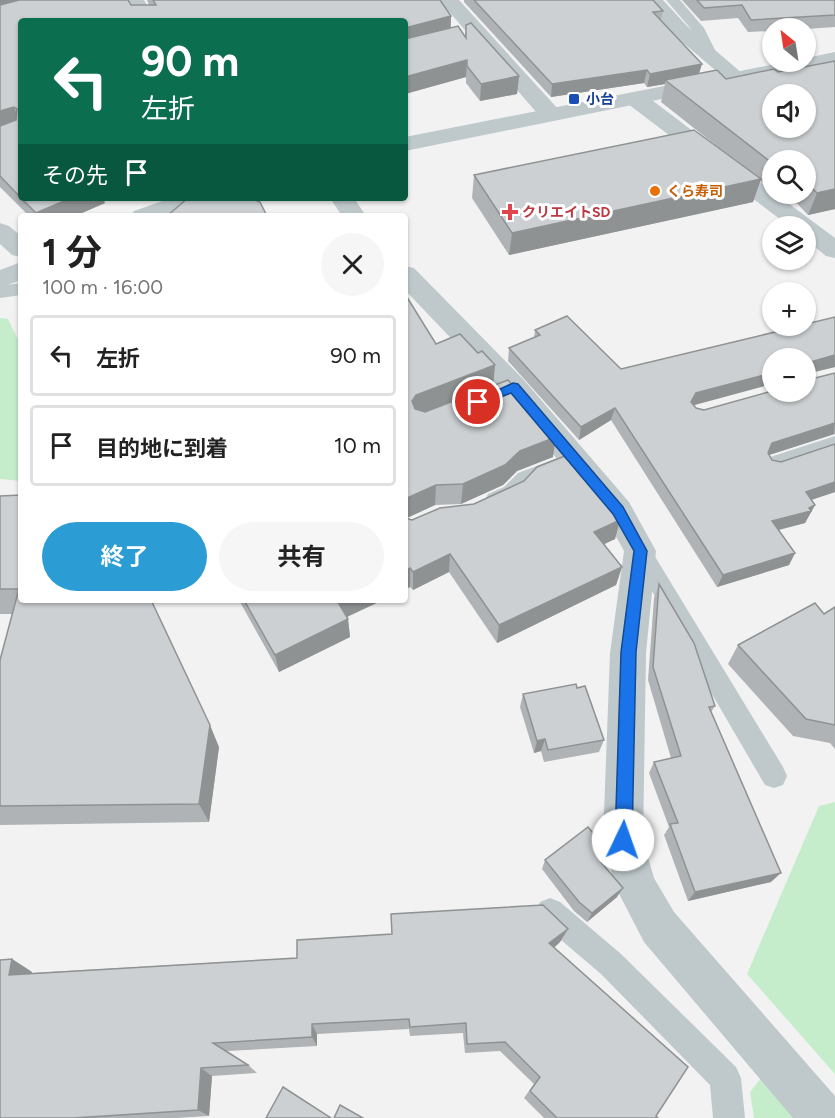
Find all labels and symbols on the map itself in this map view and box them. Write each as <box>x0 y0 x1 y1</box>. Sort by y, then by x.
north arrow <box>762 18 816 72</box>
place label: 小台 <box>586 91 614 108</box>
marker: 小台 <box>567 92 581 106</box>
place label: くら寿司 <box>667 183 723 200</box>
marker: くら寿司 <box>648 184 662 198</box>
place label: クリエイトSD <box>522 204 610 221</box>
marker: クリエイトSD <box>503 205 517 219</box>
pin <box>452 376 503 427</box>
position arrow <box>591 808 655 872</box>

